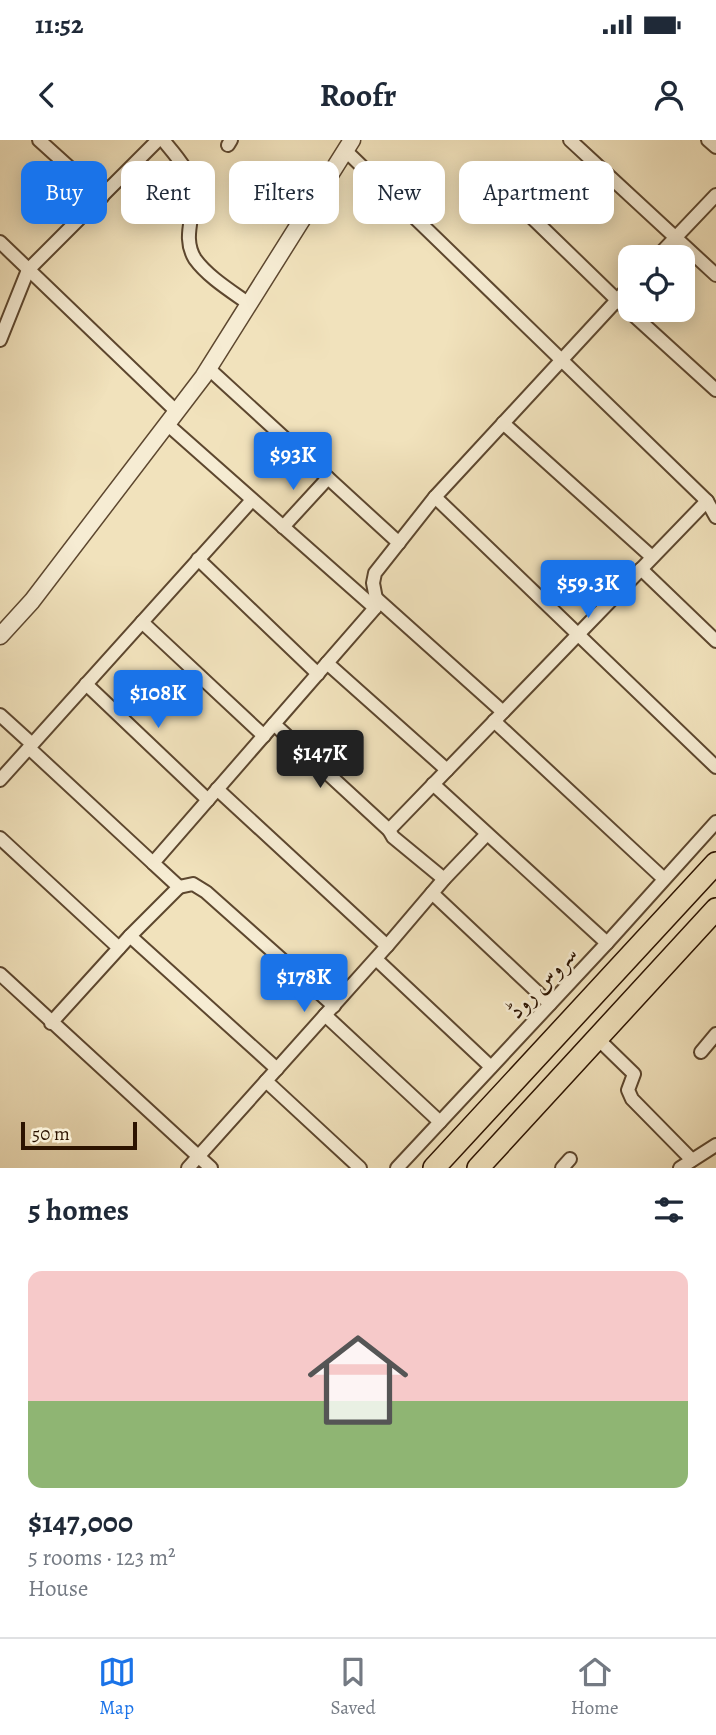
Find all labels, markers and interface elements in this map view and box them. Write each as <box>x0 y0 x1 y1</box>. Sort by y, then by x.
text: 11:52 <box>35 7 83 42</box>
text: Roofr <box>320 73 396 117</box>
icon: back <box>28 76 66 114</box>
icon: person <box>650 76 688 114</box>
chip: Buy <box>21 161 107 224</box>
chip: Rent <box>121 161 215 224</box>
chip: Filters <box>229 161 339 224</box>
chip: New <box>353 161 445 224</box>
chip: Apartment <box>459 161 614 224</box>
map controls <box>618 245 695 322</box>
button: locate <box>618 245 695 322</box>
pin: $93K <box>252 432 334 492</box>
text: $93K <box>270 439 316 470</box>
pin: $59.3K <box>531 560 645 620</box>
text: $59.3K <box>557 567 619 598</box>
pin: $108K <box>109 670 207 730</box>
text: $108K <box>130 677 186 708</box>
pin: $147K <box>271 730 369 790</box>
text: $147K <box>293 737 347 768</box>
street label: سروس روڈ <box>500 938 584 1026</box>
pin: $178K <box>255 954 353 1014</box>
text: $178K <box>277 961 331 992</box>
scale bar <box>21 1119 136 1151</box>
text: 50 m <box>32 1121 70 1147</box>
text: 5 homes <box>28 1190 129 1230</box>
icon: filters <box>650 1191 688 1229</box>
icon: home <box>295 1317 421 1443</box>
text: $147,000 <box>28 1502 133 1542</box>
text: 5 rooms · 123 m² <box>28 1542 176 1573</box>
text: House <box>28 1573 88 1604</box>
tab: Map <box>98 1653 136 1721</box>
tab: Saved <box>331 1653 376 1721</box>
tab: Home <box>571 1653 618 1721</box>

